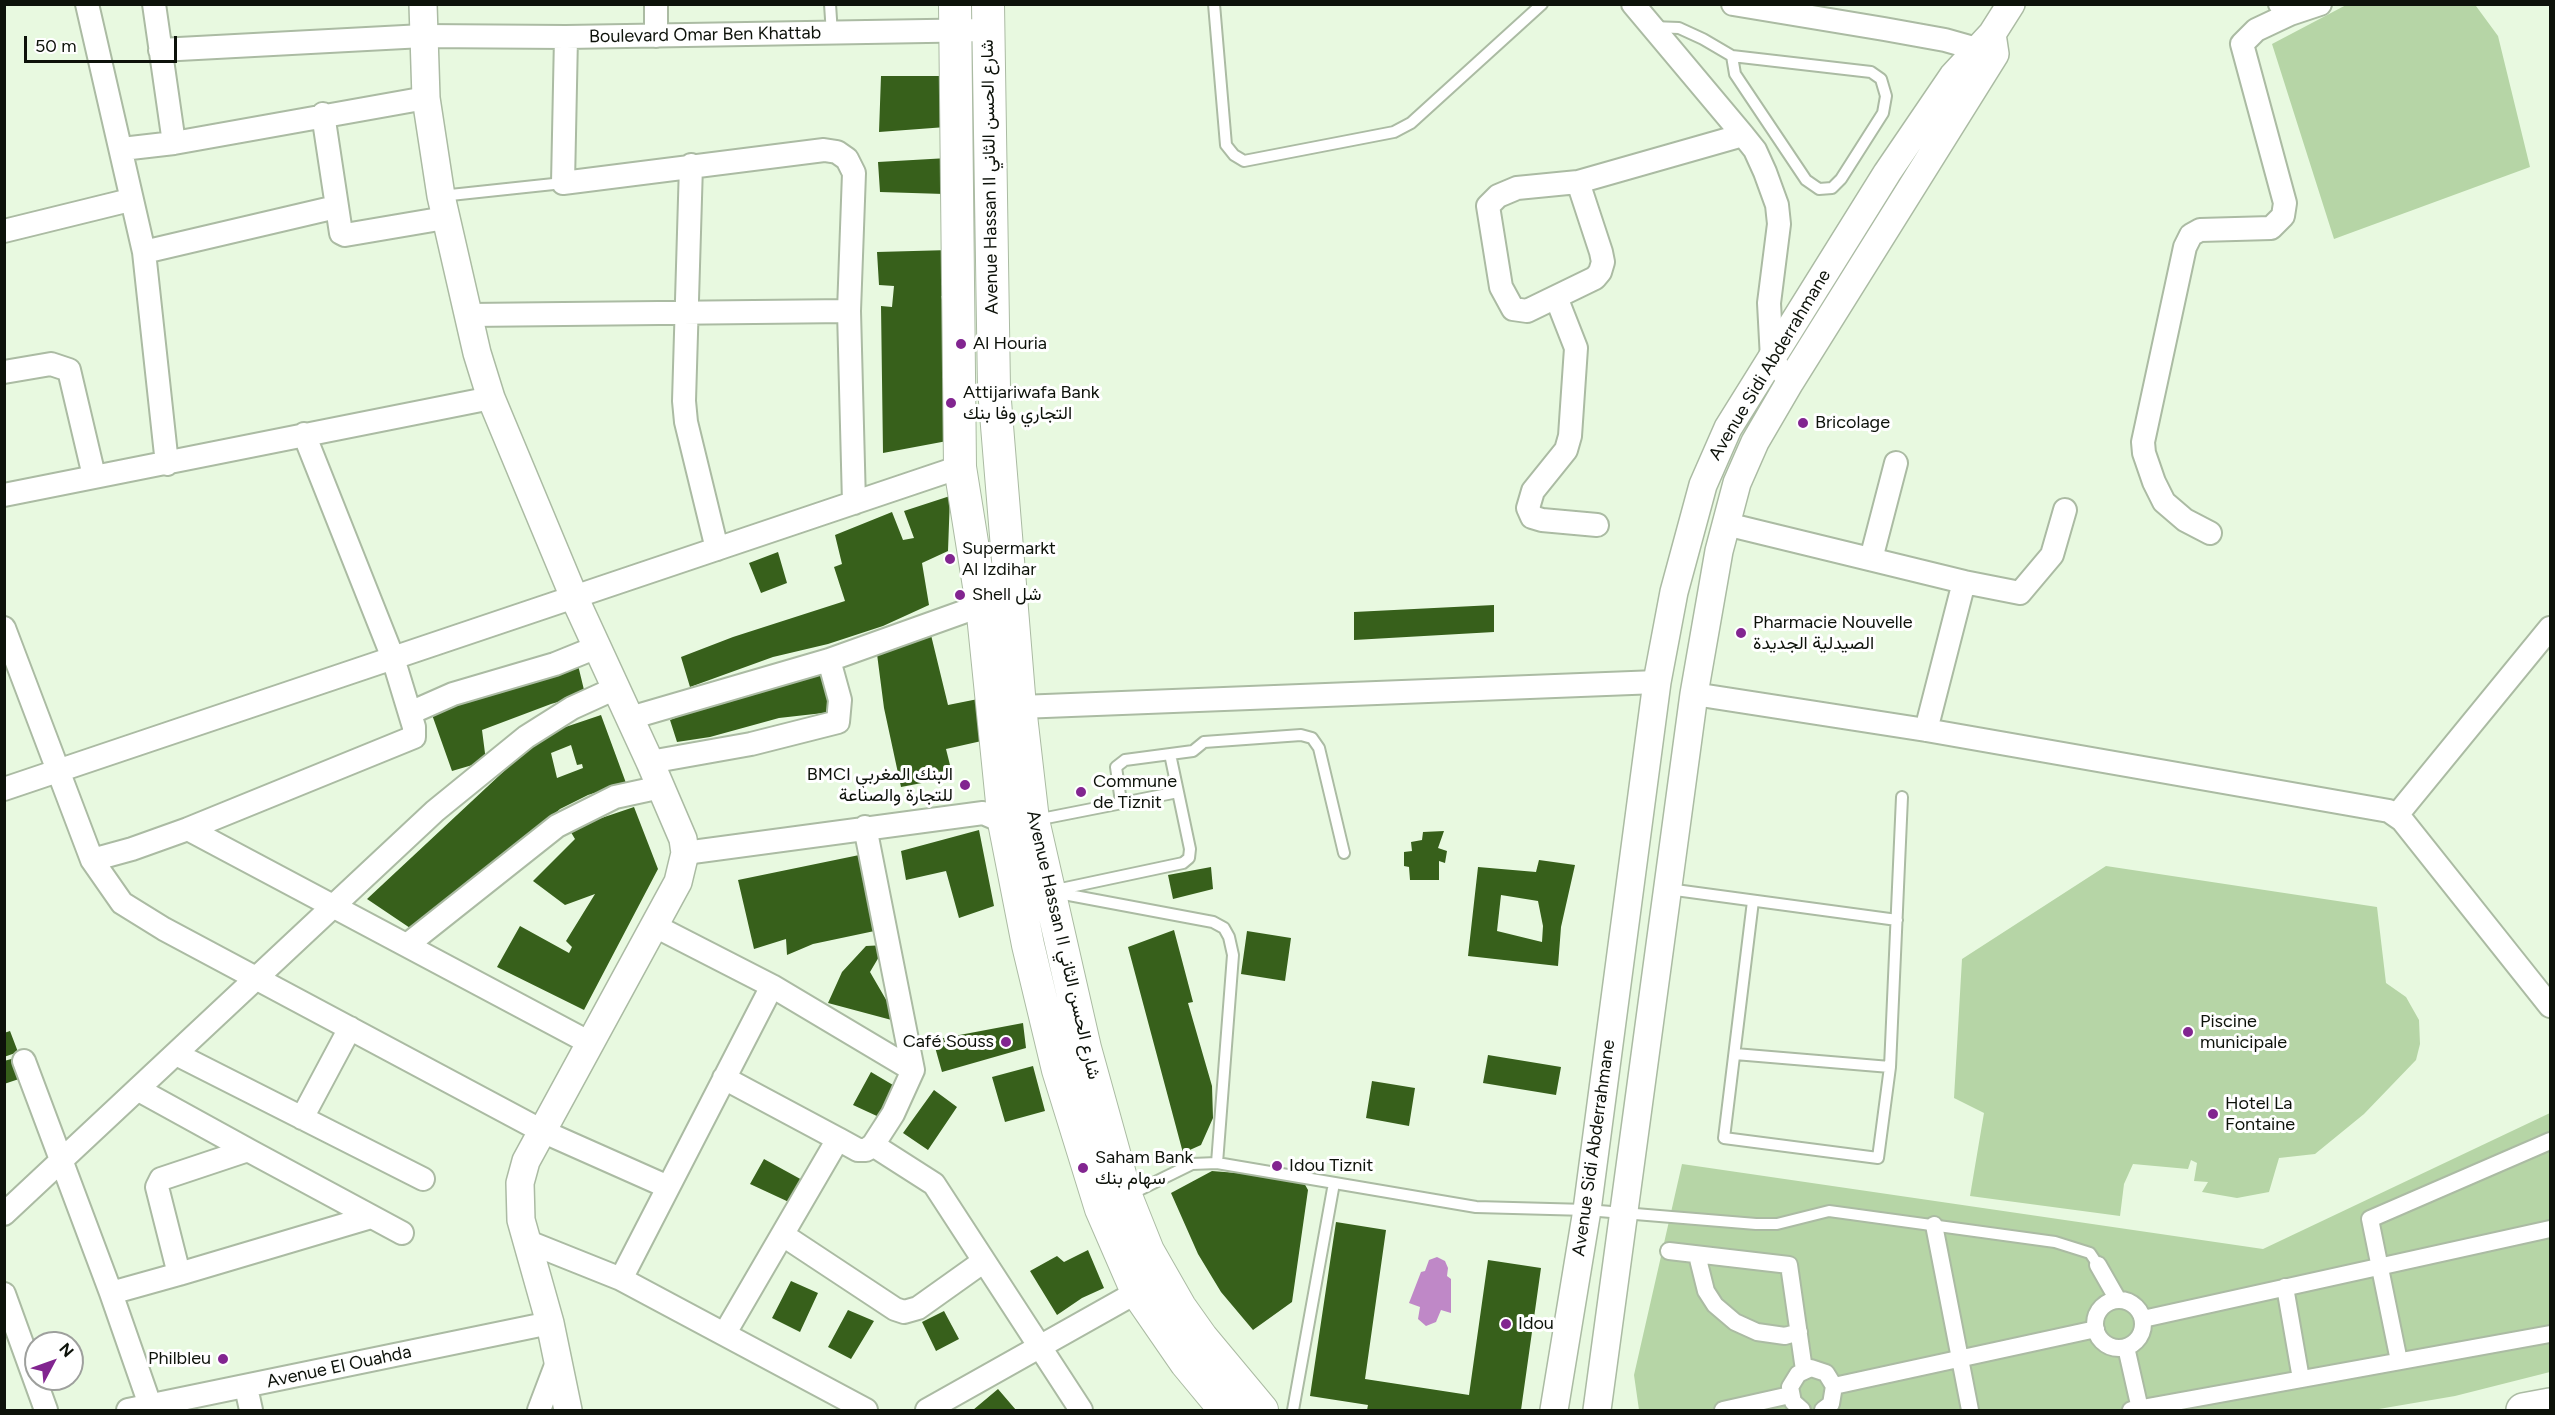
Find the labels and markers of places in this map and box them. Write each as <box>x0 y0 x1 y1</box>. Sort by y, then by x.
place label: Al Houria <box>973 333 1047 355</box>
marker: Al Houria <box>954 337 968 351</box>
place label: Attijariwafa Bank التجاري وفا بنك <box>963 382 1099 424</box>
marker: Attijariwafa Bank التجاري وفا بنك <box>944 396 958 410</box>
place label: Bricolage <box>1815 412 1890 434</box>
marker: Bricolage <box>1796 416 1810 430</box>
place label: Supermarkt Al Izdihar <box>962 538 1056 580</box>
marker: Supermarkt Al Izdihar <box>943 552 957 566</box>
place label: Shell شل <box>972 584 1042 606</box>
marker: Shell شل <box>953 588 967 602</box>
place label: Pharmacie Nouvelle الصيدلية الجديدة <box>1753 612 1913 654</box>
marker: Pharmacie Nouvelle الصيدلية الجديدة <box>1734 626 1748 640</box>
place label: BMCI البنك المغربي للتجارة والصناعة <box>807 764 953 806</box>
place label: Commune de Tiznit <box>1093 771 1177 814</box>
marker: BMCI البنك المغربي للتجارة والصناعة <box>958 778 972 792</box>
marker: Commune de Tiznit <box>1074 785 1088 799</box>
place label: Piscine municipale <box>2200 1011 2287 1054</box>
marker: Piscine municipale <box>2181 1025 2195 1039</box>
place label: Café Souss <box>903 1031 994 1053</box>
marker: Café Souss <box>999 1035 1013 1049</box>
place label: Hotel La Fontaine <box>2225 1093 2295 1136</box>
marker: Hotel La Fontaine <box>2206 1107 2220 1121</box>
place label: Saham Bank سهام بنك <box>1095 1147 1193 1190</box>
place label: Idou Tiznit <box>1289 1155 1373 1177</box>
marker: Idou Tiznit <box>1270 1159 1284 1173</box>
marker: Saham Bank سهام بنك <box>1076 1161 1090 1175</box>
place label: Idou <box>1518 1313 1554 1335</box>
marker: Idou <box>1499 1317 1513 1331</box>
place label: Philbleu <box>148 1348 211 1370</box>
marker: Philbleu <box>216 1352 230 1366</box>

